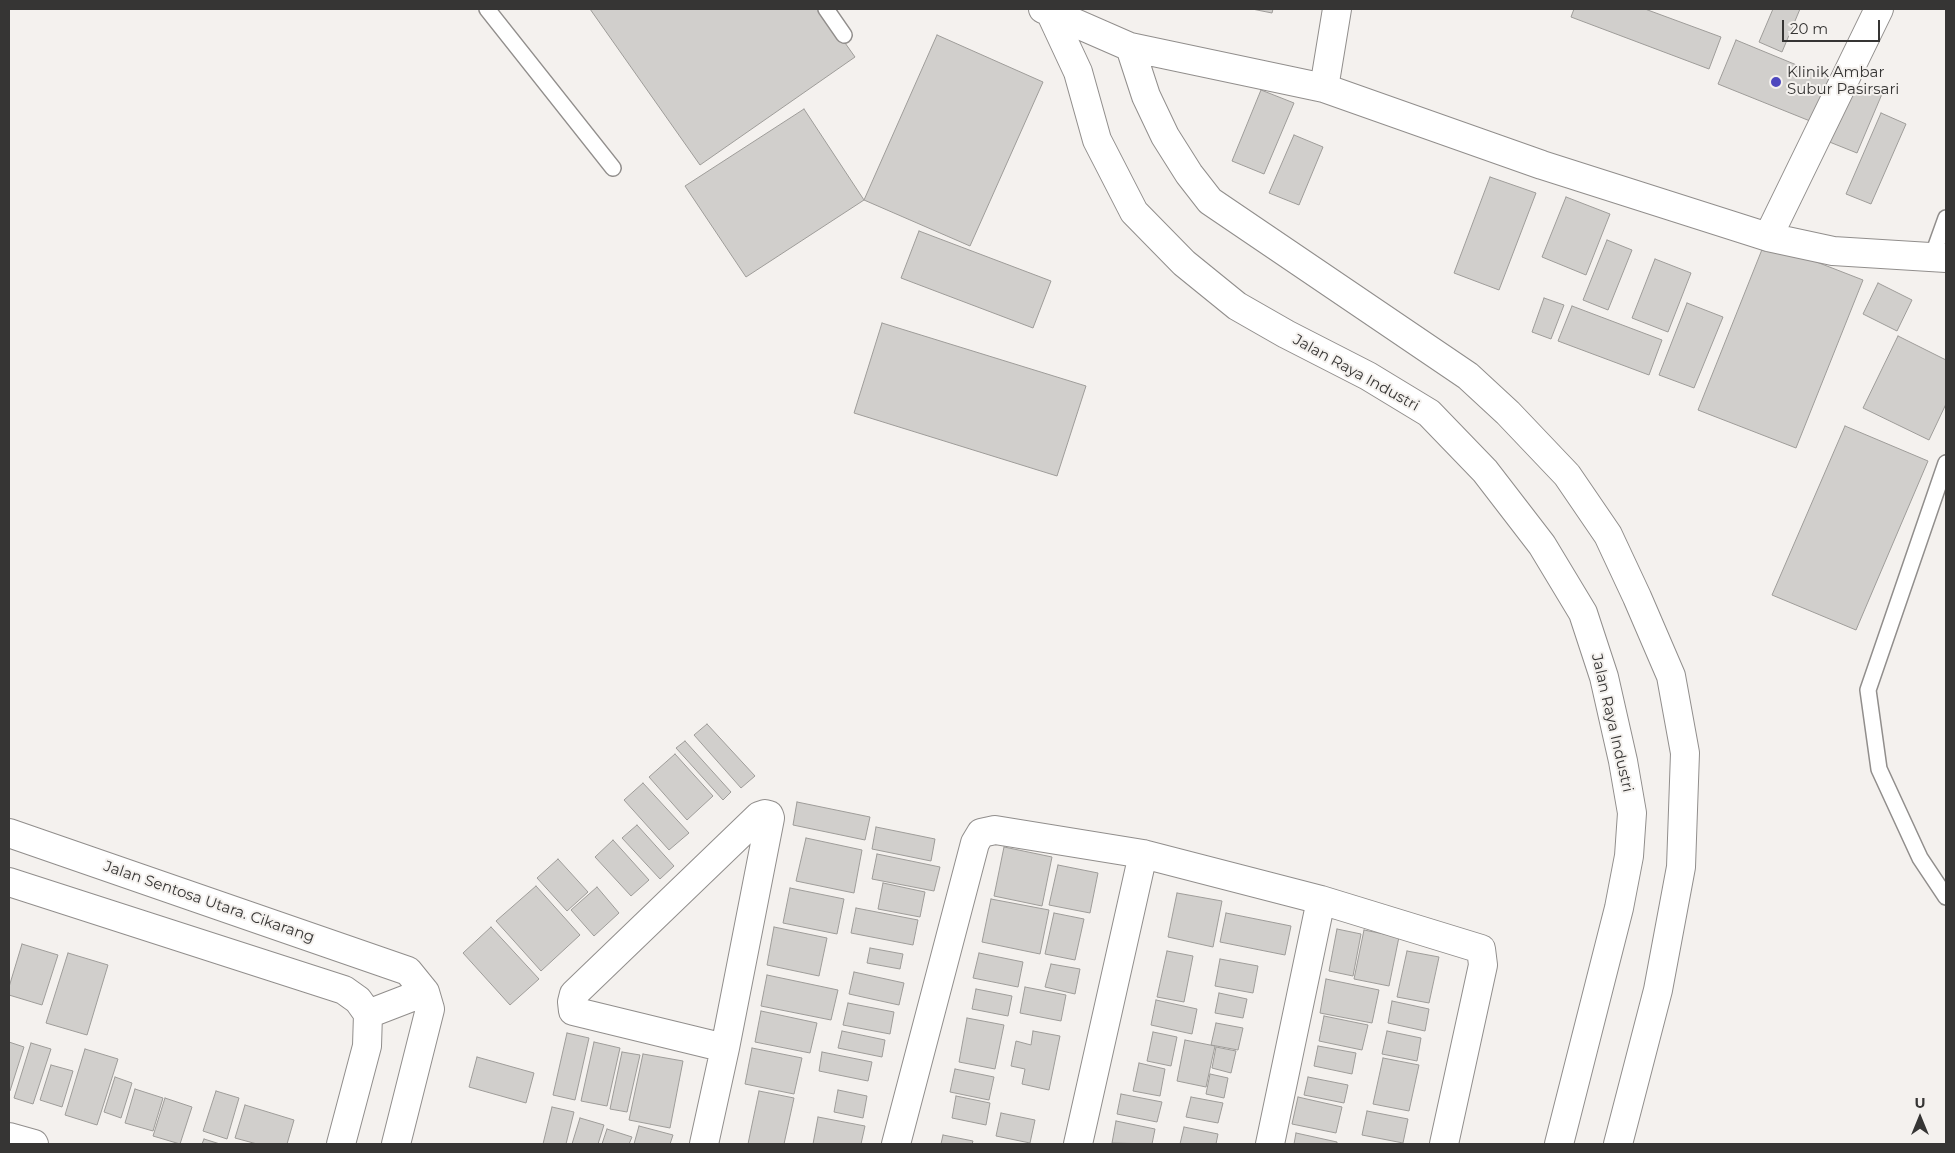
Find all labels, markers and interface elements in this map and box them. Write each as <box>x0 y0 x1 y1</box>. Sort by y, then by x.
scale bar <box>1785 10 1882 42</box>
text: 20 m <box>1790 19 1828 38</box>
place label: Klinik Ambar Subur Pasirsari <box>1787 64 1899 99</box>
marker: Klinik Ambar Subur Pasirsari <box>1769 75 1783 89</box>
street label: Jalan Raya Industri <box>1290 331 1422 415</box>
street label: Jalan Raya Industri <box>1587 652 1637 794</box>
street label: Jalan Sentosa Utara. Cikarang <box>101 857 317 947</box>
north arrow <box>1895 1093 1945 1143</box>
text: U <box>1914 1094 1926 1112</box>

